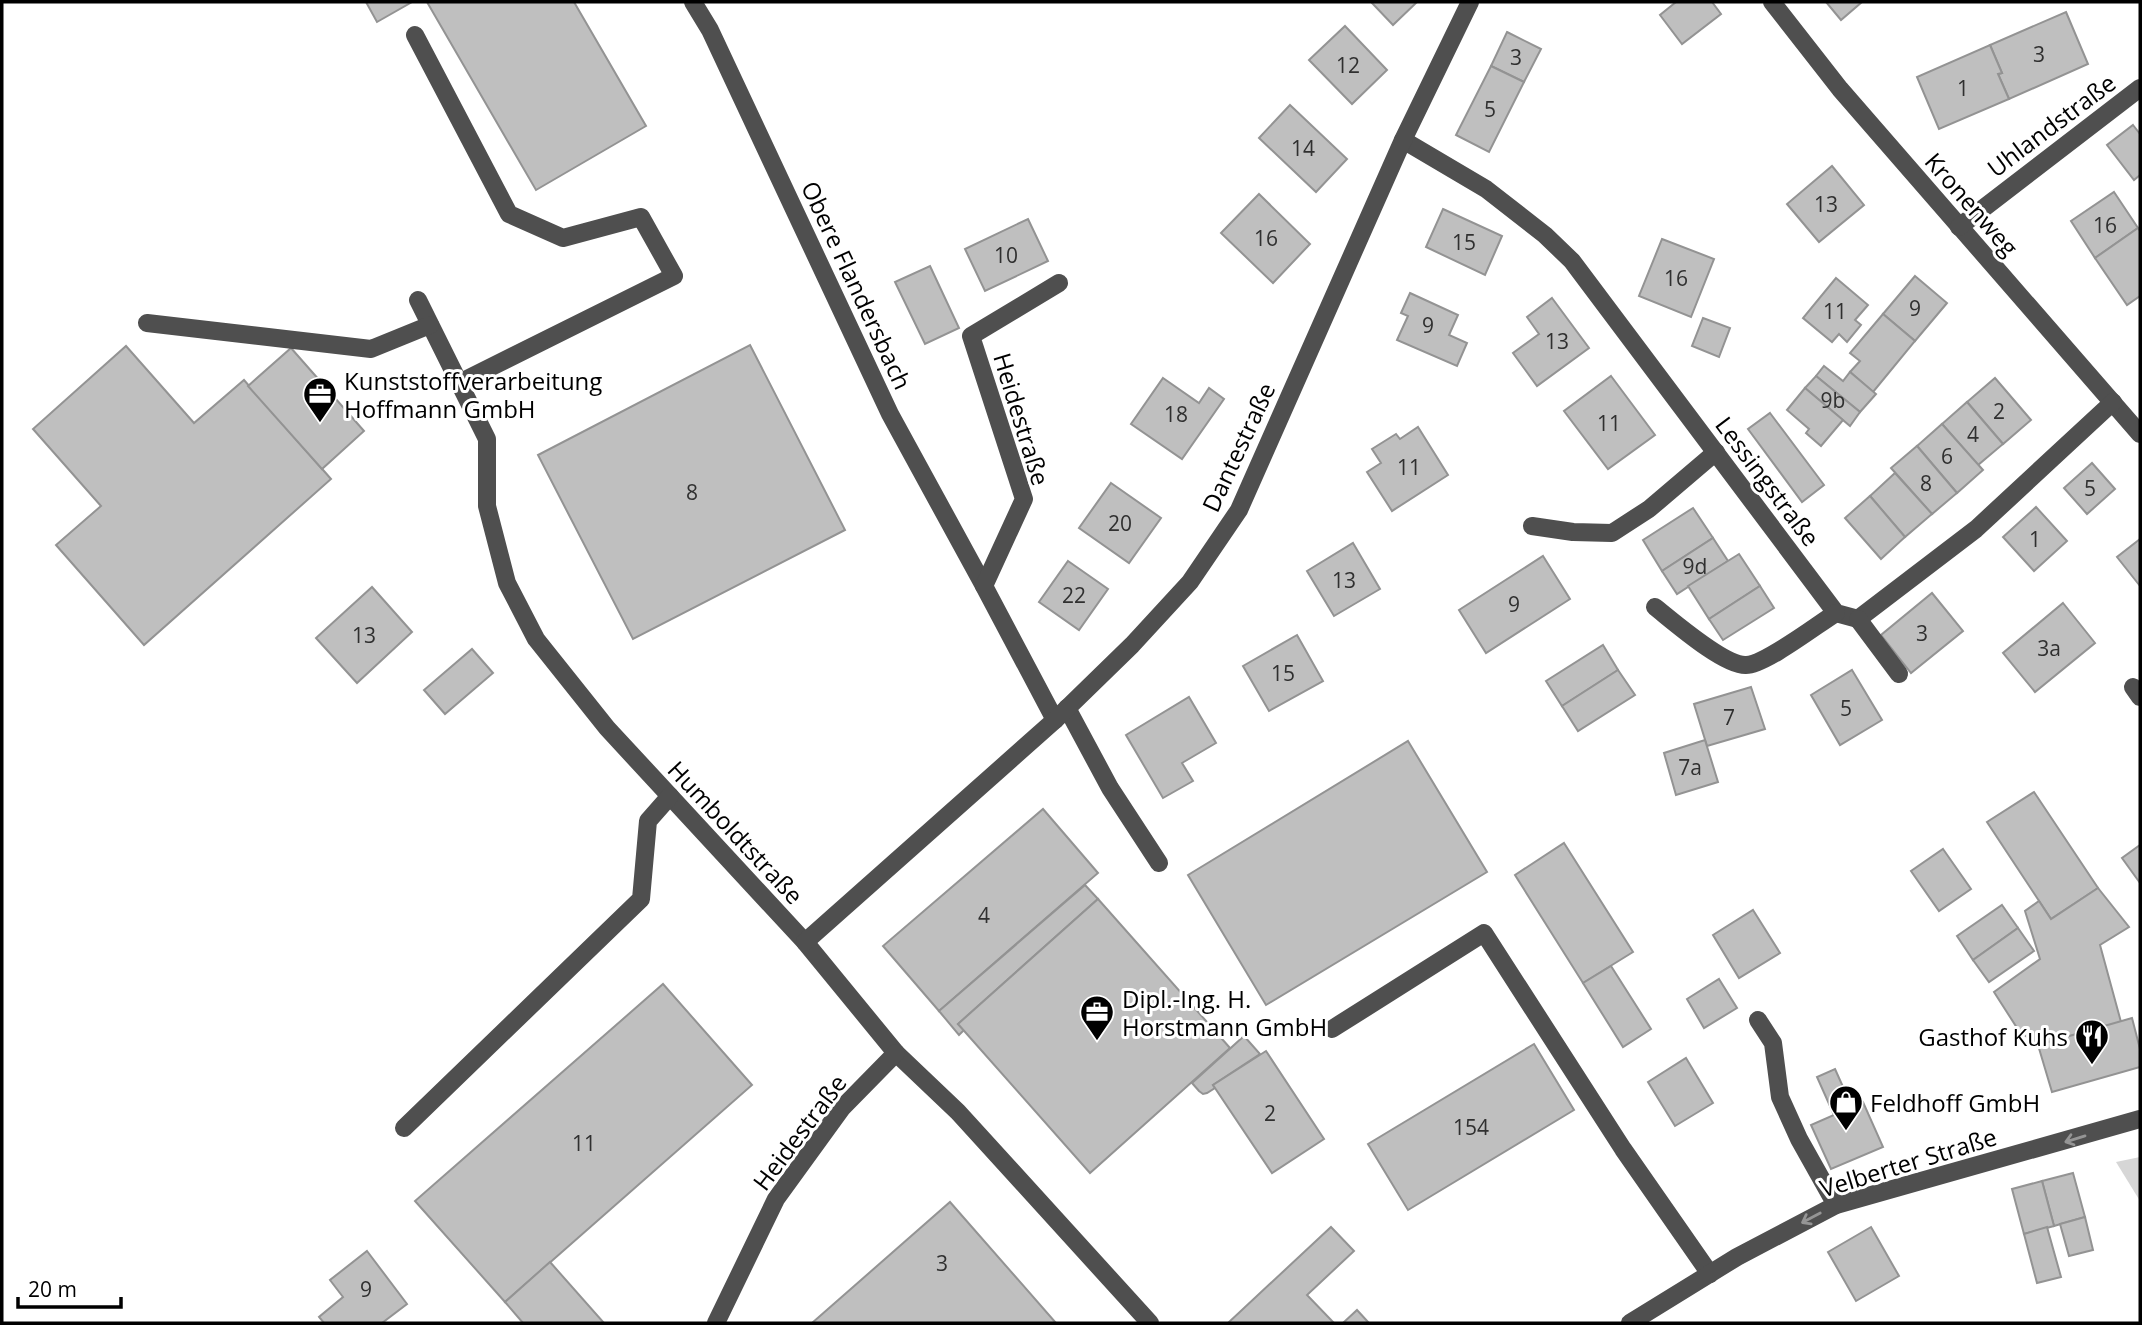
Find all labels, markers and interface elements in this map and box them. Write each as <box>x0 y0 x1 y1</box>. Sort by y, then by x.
house number: 3 <box>2033 40 2045 68</box>
house number: 3 <box>1510 43 1522 71</box>
house number: 12 <box>1336 51 1360 79</box>
street label: Uhlandstraße <box>1980 66 2122 184</box>
house number: 1 <box>1957 74 1969 102</box>
house number: 5 <box>1484 95 1496 123</box>
house number: 14 <box>1291 134 1315 162</box>
street label: Kronenweg <box>1918 145 2026 263</box>
street label: Obere Flandersbach <box>794 175 920 395</box>
house number: 13 <box>1814 190 1838 218</box>
house number: 16 <box>2093 211 2117 239</box>
house number: 16 <box>1254 224 1278 252</box>
house number: 15 <box>1452 228 1476 256</box>
house number: 10 <box>994 241 1018 269</box>
house number: 16 <box>1664 264 1688 292</box>
house number: 9 <box>1909 294 1921 322</box>
house number: 11 <box>1823 297 1847 325</box>
house number: 9 <box>1422 311 1434 339</box>
house number: 13 <box>1545 327 1569 355</box>
street label: Heidestraße <box>986 349 1058 489</box>
place label: Kunststoffverarbeitung Hoffmann GmbH <box>344 364 602 425</box>
office icon: Kunststoffverarbeitung Hoffmann GmbH <box>301 375 339 424</box>
street label: Dantestraße <box>1194 377 1282 517</box>
house number: 9b <box>1821 386 1845 414</box>
house number: 2 <box>1993 397 2005 425</box>
house number: 18 <box>1164 400 1188 428</box>
house number: 11 <box>1597 409 1621 437</box>
street label: Lessingstraße <box>1708 409 1828 553</box>
house number: 4 <box>1967 420 1979 448</box>
house number: 6 <box>1941 442 1953 470</box>
house number: 11 <box>1397 453 1421 481</box>
house number: 8 <box>1920 469 1932 497</box>
house number: 5 <box>2084 474 2096 502</box>
house number: 8 <box>686 478 698 506</box>
house number: 20 <box>1108 509 1132 537</box>
house number: 1 <box>2029 525 2041 553</box>
house number: 9d <box>1683 552 1707 580</box>
house number: 13 <box>1332 566 1356 594</box>
house number: 22 <box>1062 581 1086 609</box>
house number: 9 <box>1508 590 1520 618</box>
house number: 3 <box>1916 619 1928 647</box>
house number: 13 <box>352 621 376 649</box>
house number: 3a <box>2037 634 2061 662</box>
house number: 15 <box>1271 659 1295 687</box>
house number: 5 <box>1840 694 1852 722</box>
house number: 7 <box>1723 703 1735 731</box>
street label: Humboldtstraße <box>661 753 811 911</box>
house number: 7a <box>1678 753 1702 781</box>
house number: 4 <box>978 901 990 929</box>
place label: Dipl.-Ing. H. Horstmann GmbH <box>1122 982 1327 1043</box>
office icon: Dipl.-Ing. H. Horstmann GmbH <box>1078 993 1116 1042</box>
restaurant icon: Gasthof Kuhs <box>2073 1017 2111 1066</box>
place label: Gasthof Kuhs <box>1918 1020 2068 1053</box>
street label: Heidestraße <box>745 1067 853 1197</box>
shop icon: Feldhoff GmbH <box>1827 1083 1865 1132</box>
place label: Feldhoff GmbH <box>1870 1086 2040 1119</box>
house number: 2 <box>1264 1099 1276 1127</box>
house number: 154 <box>1453 1113 1489 1141</box>
street label: Velberter Straße <box>1816 1119 2000 1205</box>
house number: 11 <box>572 1129 596 1157</box>
one-way arrow <box>2064 1133 2086 1146</box>
one-way arrow <box>1801 1212 1822 1226</box>
house number: 3 <box>936 1249 948 1277</box>
scale bar <box>18 1266 121 1310</box>
text: 20 m <box>28 1275 77 1303</box>
house number: 9 <box>360 1275 372 1303</box>

